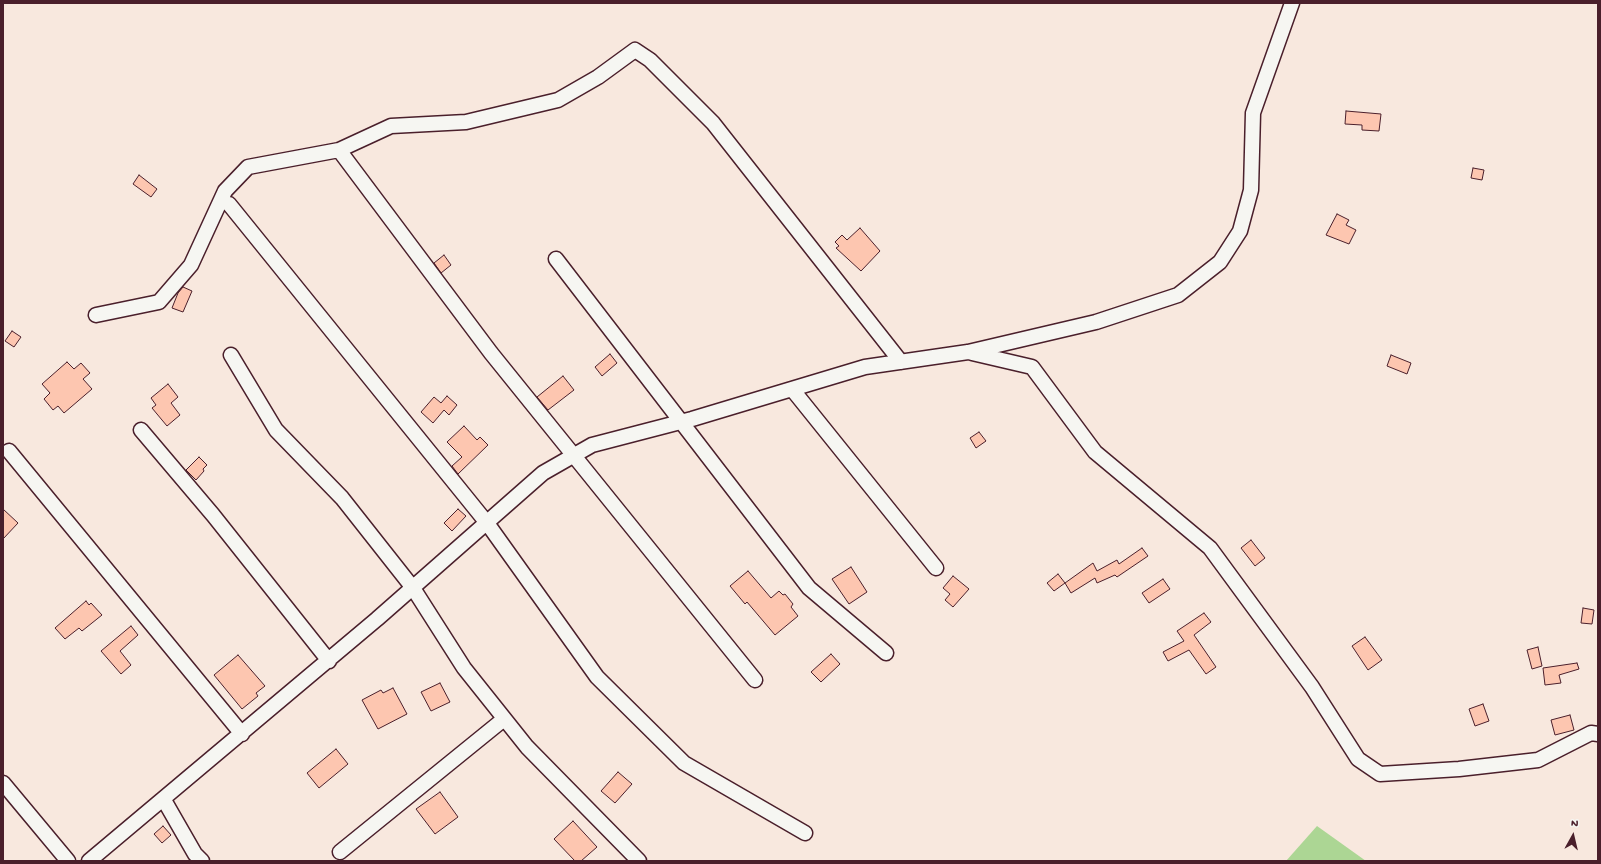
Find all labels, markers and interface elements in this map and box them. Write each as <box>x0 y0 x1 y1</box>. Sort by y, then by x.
north arrow <box>1553 816 1593 856</box>
text: N <box>1570 818 1579 831</box>

